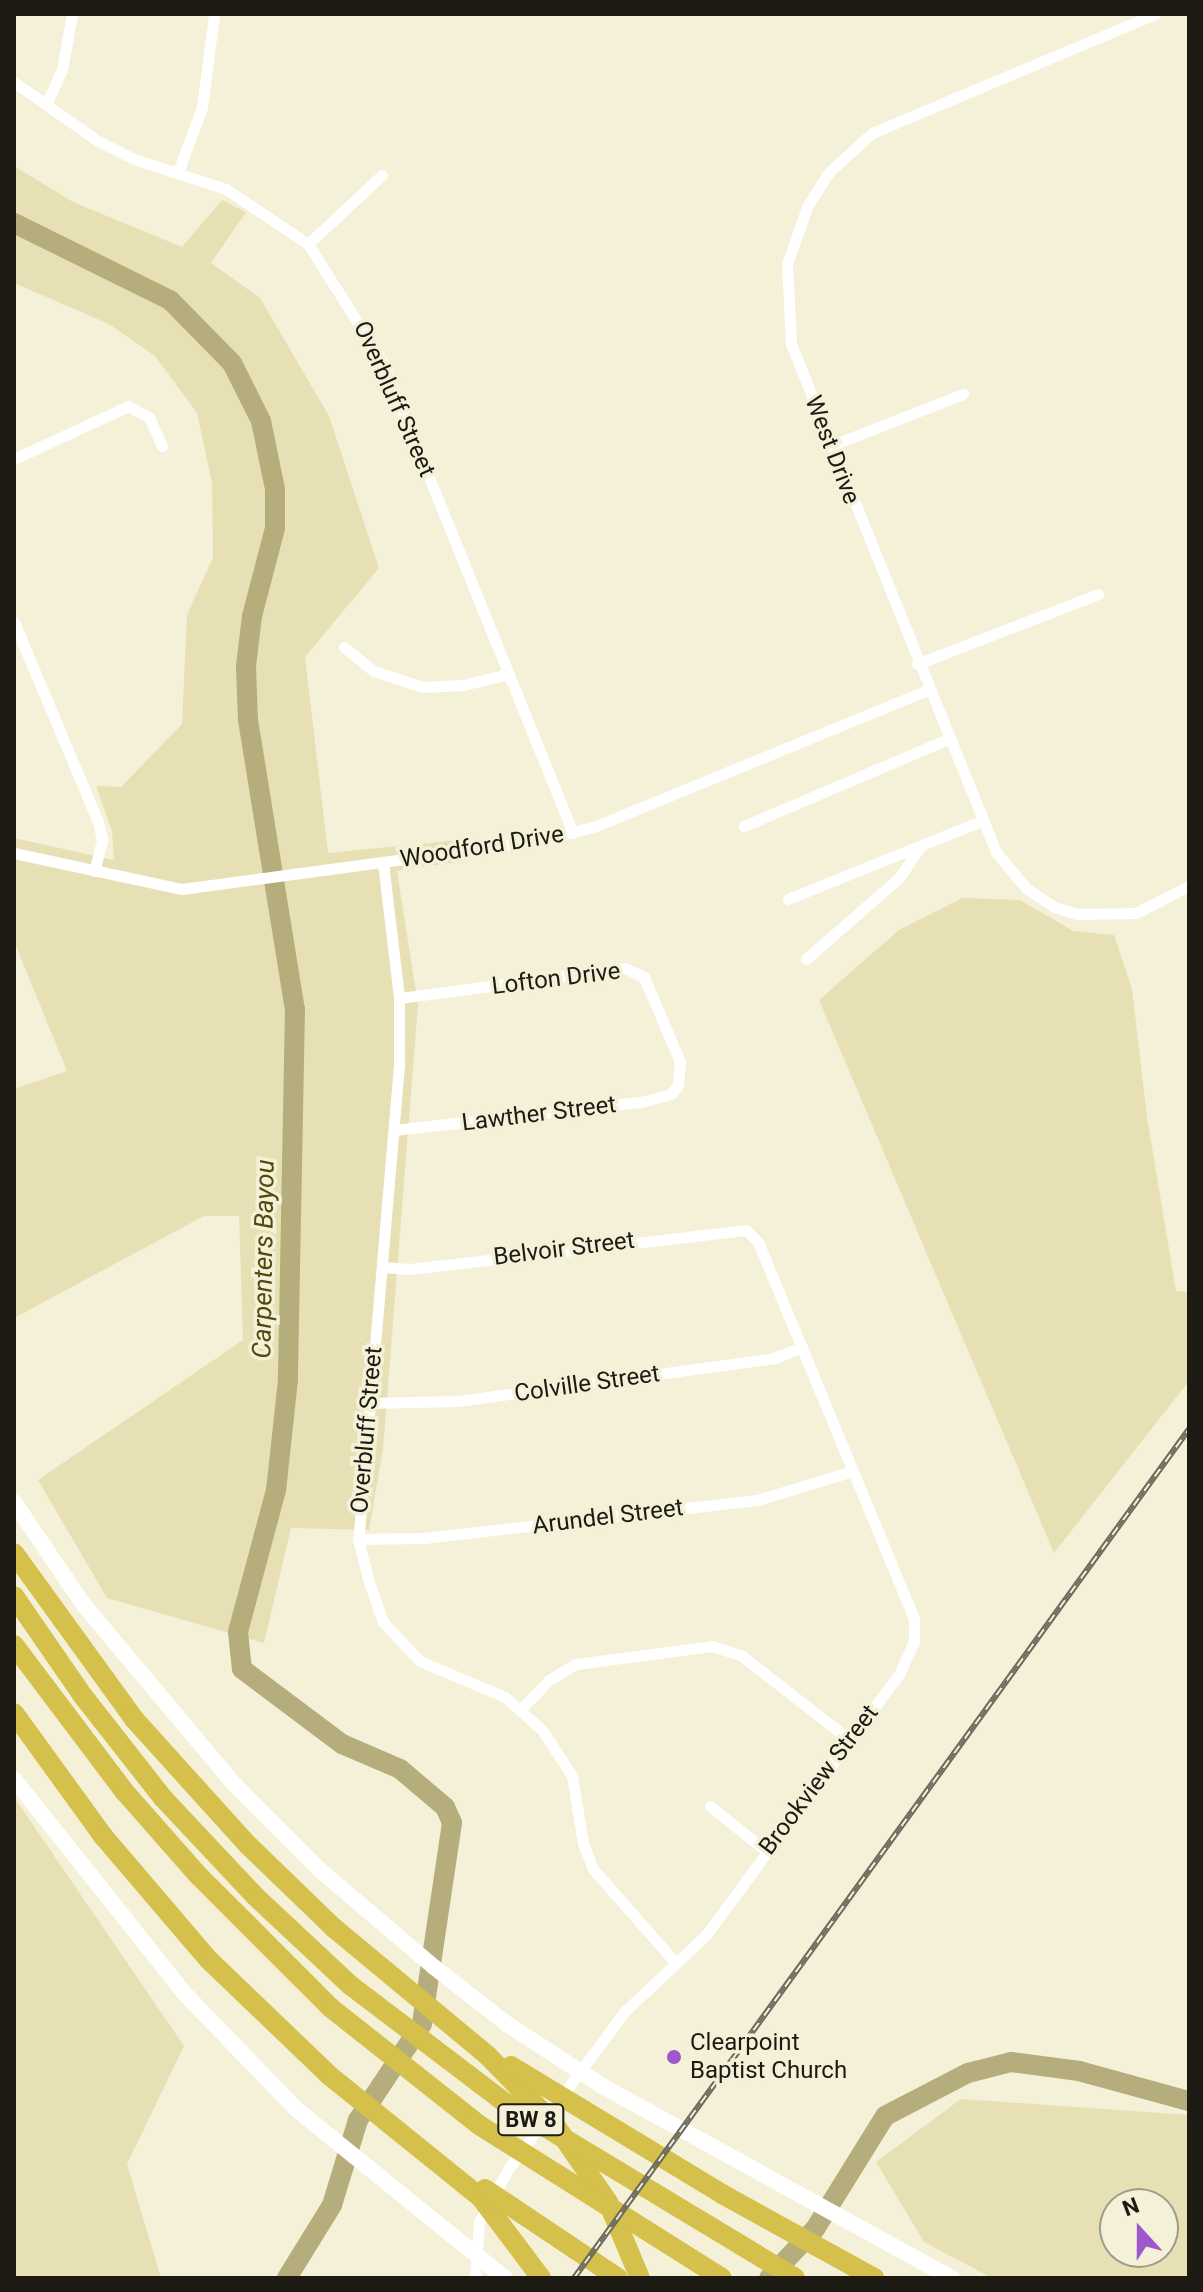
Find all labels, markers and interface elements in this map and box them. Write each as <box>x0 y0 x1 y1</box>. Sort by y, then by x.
street label: Overbluff Street <box>347 317 441 481</box>
street label: West Drive <box>798 392 866 508</box>
street label: Woodford Drive <box>398 820 566 874</box>
street label: Lofton Drive <box>490 957 622 1001</box>
street label: Lawther Street <box>460 1090 618 1138</box>
water label: Carpenters Bayou <box>247 1159 281 1359</box>
street label: Belvoir Street <box>492 1226 636 1272</box>
street label: Overbluff Street <box>345 1345 389 1515</box>
street label: Colville Street <box>513 1360 661 1408</box>
street label: Arundel Street <box>531 1493 685 1541</box>
street label: Brookview Street <box>753 1700 885 1860</box>
place label: Clearpoint Baptist Church <box>690 2029 847 2085</box>
marker: Clearpoint Baptist Church <box>665 2048 683 2066</box>
road number: BW 8 <box>497 2102 565 2138</box>
north arrow <box>1099 2188 1179 2268</box>
text: N <box>1119 2193 1143 2221</box>

